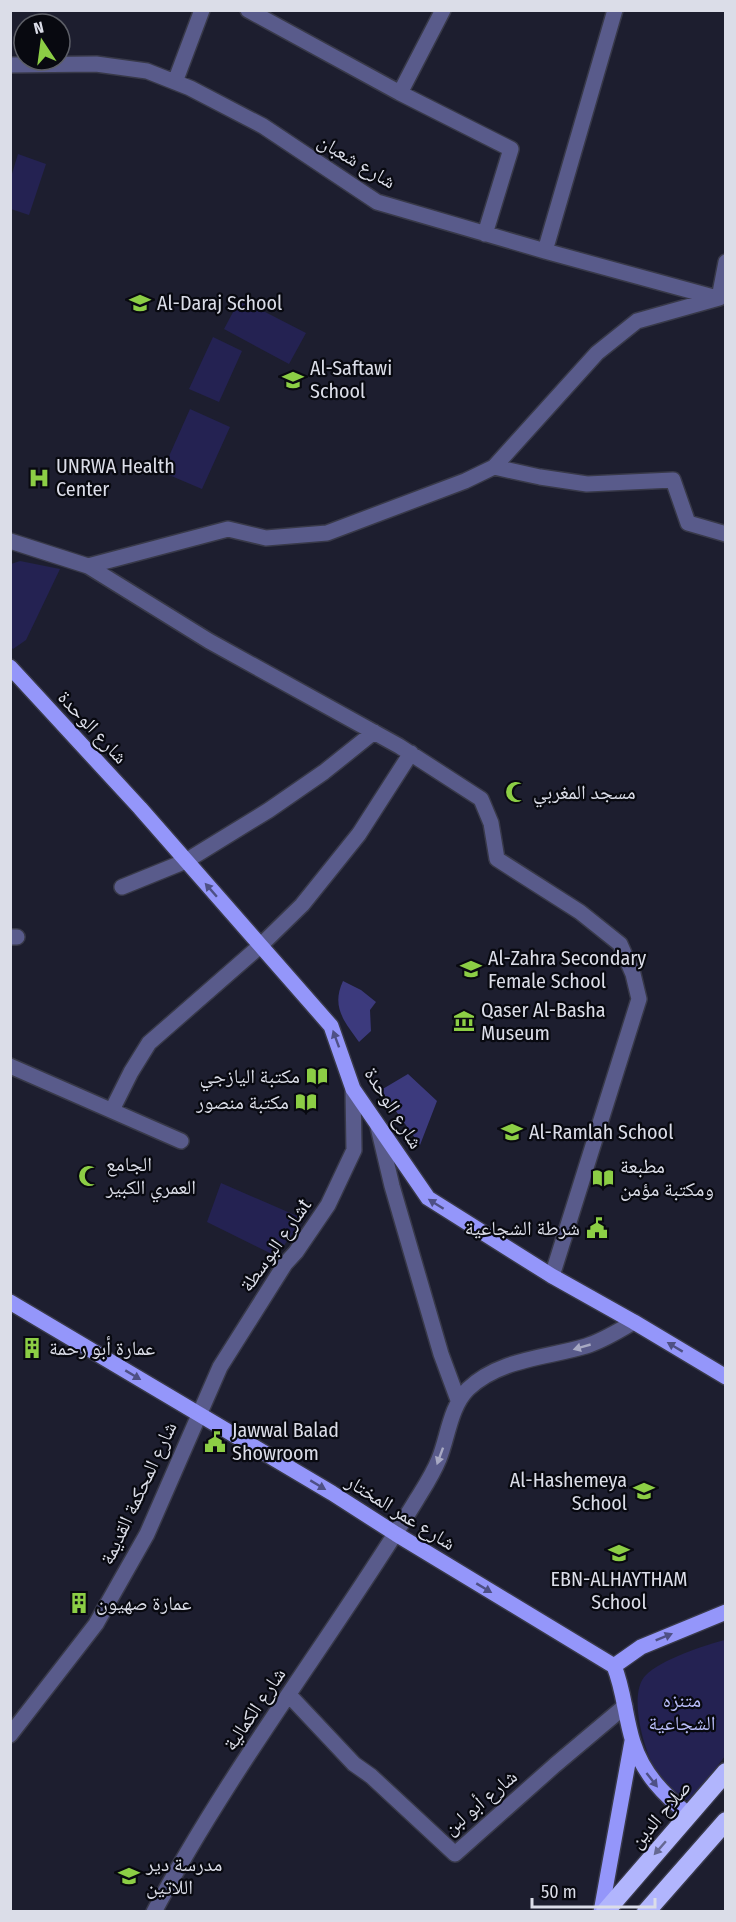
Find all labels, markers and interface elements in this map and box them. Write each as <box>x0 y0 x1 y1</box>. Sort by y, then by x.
north arrow <box>12 12 72 72</box>
text: N <box>32 18 46 38</box>
street label: شارع شعبان <box>313 128 400 194</box>
school or university icon: Al-Daraj School <box>128 291 152 315</box>
place label: Al-Daraj School <box>157 291 282 315</box>
place label: Al-Saftawi School <box>310 356 392 403</box>
school or university icon: Al-Saftawi School <box>281 368 305 392</box>
place label: UNRWA Health Center <box>56 454 175 501</box>
hospital icon: UNRWA Health Center <box>27 466 51 490</box>
street label: شارع الوحدة <box>52 685 133 769</box>
mosque icon: مسجد المغربي <box>504 780 528 804</box>
place label: مسجد المغربي <box>533 780 636 808</box>
one-way arrow <box>205 882 218 898</box>
place label: Al-Zahra Secondary Female School <box>488 946 646 993</box>
school or university icon: Al-Zahra Secondary Female School <box>459 957 483 981</box>
place label: Qaser Al-Basha Museum <box>481 998 606 1045</box>
museum icon: Qaser Al-Basha Museum <box>452 1009 476 1033</box>
one-way arrow <box>330 1030 340 1048</box>
street label: شارع الوحدة <box>359 1063 428 1154</box>
place label: مكتبة اليازجي <box>199 1064 300 1092</box>
library icon: مكتبة اليازجي <box>305 1064 329 1088</box>
place label: مكتبة منصور <box>195 1090 289 1114</box>
library icon: مكتبة منصور <box>294 1090 318 1114</box>
school or university icon: Al-Ramlah School <box>500 1120 524 1144</box>
place label: Al-Ramlah School <box>529 1120 673 1144</box>
place label: الجامع العمري الكبير <box>105 1152 196 1203</box>
place label: مطبعة ومكتبة مؤمن <box>620 1154 714 1201</box>
mosque icon: الجامع العمري الكبير <box>77 1164 101 1188</box>
library icon: مطبعة ومكتبة مؤمن <box>591 1166 615 1190</box>
street label: شارع البوسطةt <box>234 1193 317 1297</box>
one-way arrow <box>428 1198 444 1209</box>
place label: شرطة الشجاعية <box>465 1216 580 1240</box>
public building icon: شرطة الشجاعية <box>585 1216 609 1240</box>
building icon: عمارة أبو رحمة <box>20 1336 44 1360</box>
place label: عمارة أبو رحمة <box>49 1336 155 1360</box>
one-way arrow <box>666 1342 683 1352</box>
one-way arrow <box>572 1343 590 1352</box>
one-way arrow <box>125 1370 142 1380</box>
street label: شارع المحكمة القديمة <box>94 1418 183 1569</box>
place label: Jawwal Balad Showroom <box>232 1418 339 1465</box>
public building icon: Jawwal Balad Showroom <box>203 1430 227 1454</box>
one-way arrow <box>435 1447 444 1465</box>
street label: شارع عمر المختار <box>341 1468 460 1556</box>
place label: Al-Hashemeya School <box>510 1468 627 1515</box>
school or university icon: Al-Hashemeya School <box>632 1479 656 1503</box>
one-way arrow <box>310 1480 327 1490</box>
school or university icon: EBN-ALHAYTHAM School <box>607 1541 631 1565</box>
place label: EBN-ALHAYTHAM School <box>551 1567 687 1614</box>
one-way arrow <box>476 1582 492 1593</box>
building icon: عمارة صهيون <box>67 1591 91 1615</box>
place label: عمارة صهيون <box>96 1591 192 1615</box>
one-way arrow <box>655 1632 673 1641</box>
street label: شارع الكمالية <box>218 1663 291 1756</box>
park label: متنزه الشجاعية <box>649 1688 715 1735</box>
street label: شارع أبو لبن <box>438 1764 522 1841</box>
one-way arrow <box>646 1772 658 1787</box>
street label: صلاح الدين <box>624 1775 697 1854</box>
one-way arrow <box>654 1840 667 1855</box>
place label: مدرسة دير اللاتين <box>145 1852 222 1899</box>
school or university icon: مدرسة دير اللاتين <box>117 1864 141 1888</box>
scale bar <box>532 1871 655 1909</box>
text: 50 m <box>541 1881 577 1903</box>

